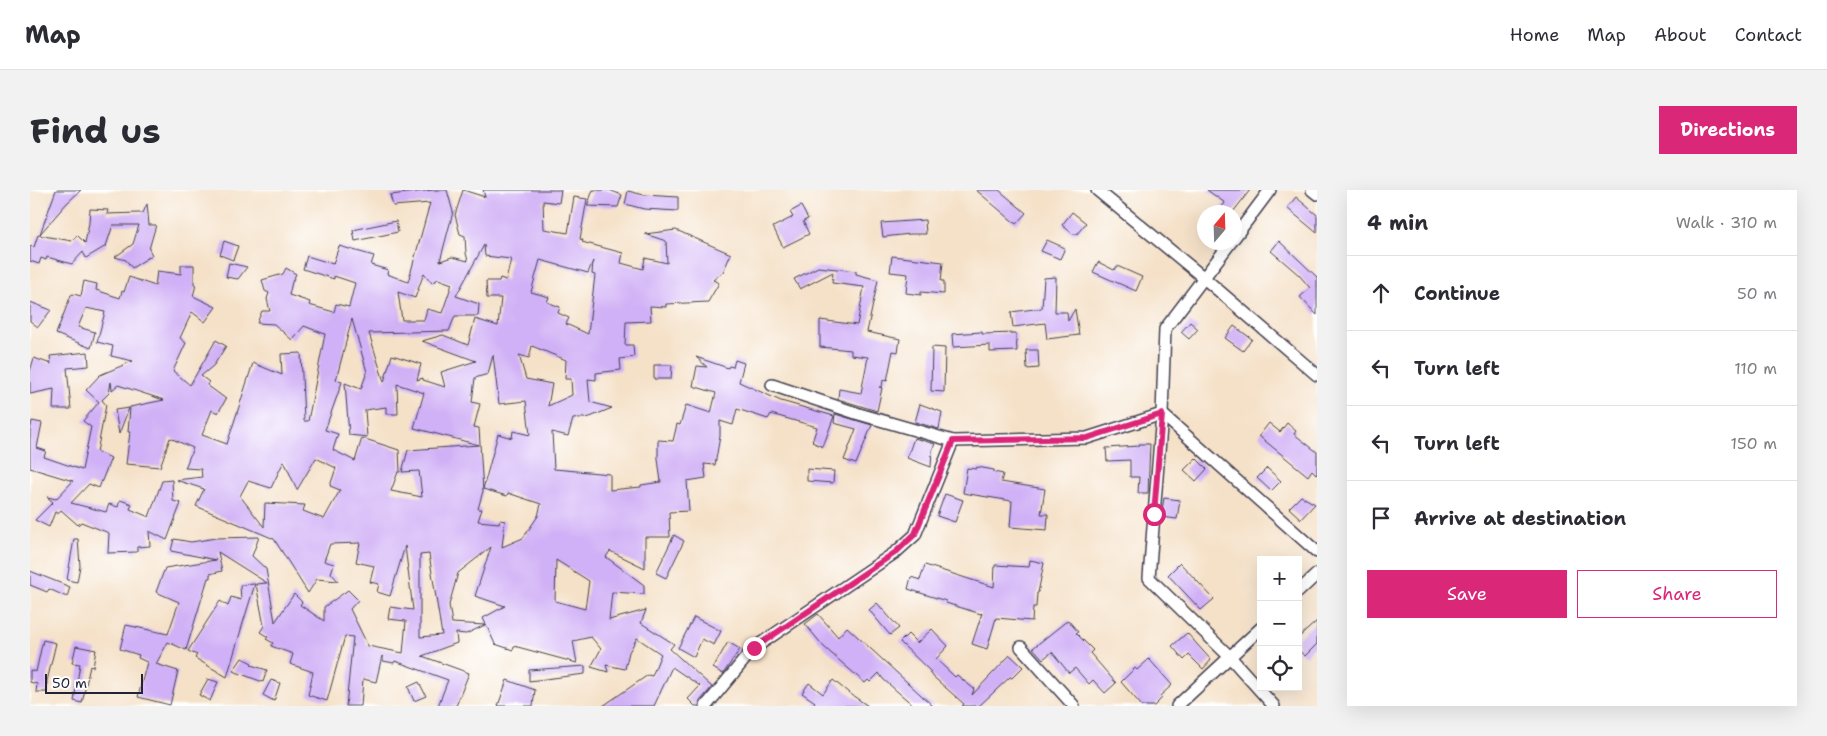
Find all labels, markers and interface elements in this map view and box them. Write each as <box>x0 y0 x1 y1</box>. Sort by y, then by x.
text: Map <box>25 19 81 51</box>
text: Home <box>1510 23 1559 47</box>
text: Map <box>1587 23 1626 47</box>
text: About <box>1654 23 1707 47</box>
text: Contact <box>1735 23 1802 47</box>
button: Directions <box>1659 106 1797 154</box>
text: Find us <box>30 107 161 154</box>
north arrow <box>1197 205 1242 250</box>
text: 4 min <box>1367 209 1428 237</box>
text: Walk · 310 m <box>1676 212 1777 233</box>
icon: ahead <box>1367 279 1395 307</box>
text: Continue <box>1414 281 1500 306</box>
text: 50 m <box>1737 283 1777 304</box>
icon: left <box>1367 354 1395 382</box>
text: Turn left <box>1414 356 1500 381</box>
text: 110 m <box>1734 358 1777 379</box>
icon: left <box>1367 429 1395 457</box>
text: Turn left <box>1414 431 1500 456</box>
text: 150 m <box>1730 433 1777 454</box>
route start <box>1143 503 1166 526</box>
icon: arrive <box>1367 504 1395 532</box>
text: Arrive at destination <box>1414 506 1626 531</box>
map controls <box>1257 556 1302 691</box>
button: + <box>1257 556 1302 601</box>
button: Save <box>1367 570 1567 618</box>
button: Share <box>1577 570 1777 618</box>
button: − <box>1257 601 1302 646</box>
route end <box>743 637 766 660</box>
button: locate <box>1257 646 1302 691</box>
scale bar <box>45 671 142 694</box>
text: 50 m <box>52 674 87 692</box>

